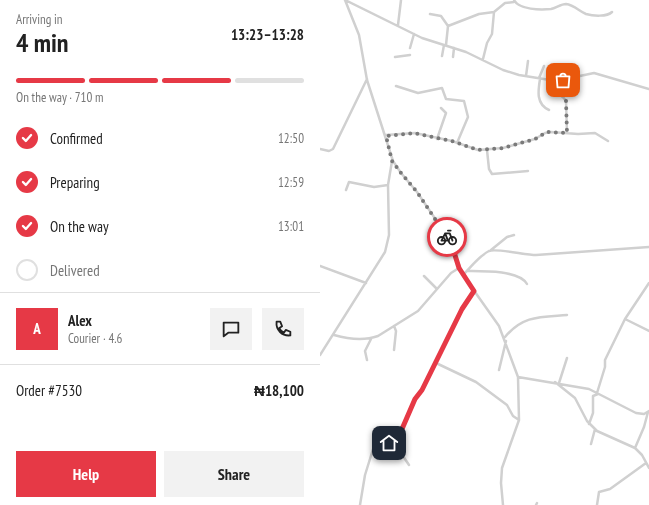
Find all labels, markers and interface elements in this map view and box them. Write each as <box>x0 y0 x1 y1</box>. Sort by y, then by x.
text: Arriving in <box>16 11 63 28</box>
text: 13:23–13:28 <box>231 25 304 44</box>
text: 4 min <box>16 26 69 59</box>
pin <box>546 63 580 97</box>
icon: bag <box>552 69 574 91</box>
text: On the way · 710 m <box>16 89 103 106</box>
icon: check <box>16 127 38 149</box>
text: Confirmed <box>50 129 103 148</box>
text: 12:50 <box>278 130 304 147</box>
icon: check <box>16 171 38 193</box>
text: Preparing <box>50 173 100 192</box>
text: 12:59 <box>278 174 304 191</box>
icon: check <box>16 215 38 237</box>
text: On the way <box>50 217 109 236</box>
courier <box>427 217 467 257</box>
text: 13:01 <box>278 218 304 235</box>
icon: bike <box>436 226 458 248</box>
text: Delivered <box>50 261 100 280</box>
button: chat <box>210 308 252 350</box>
button: phone <box>262 308 304 350</box>
text: Alex <box>68 311 92 330</box>
text: A <box>33 319 41 338</box>
text: Courier · 4.6 <box>68 330 122 347</box>
text: Order #7530 <box>16 381 82 400</box>
text: ₦18,100 <box>254 381 304 400</box>
pin <box>372 426 406 460</box>
icon: home <box>378 432 400 454</box>
button: Help <box>16 451 156 497</box>
button: Share <box>164 451 304 497</box>

